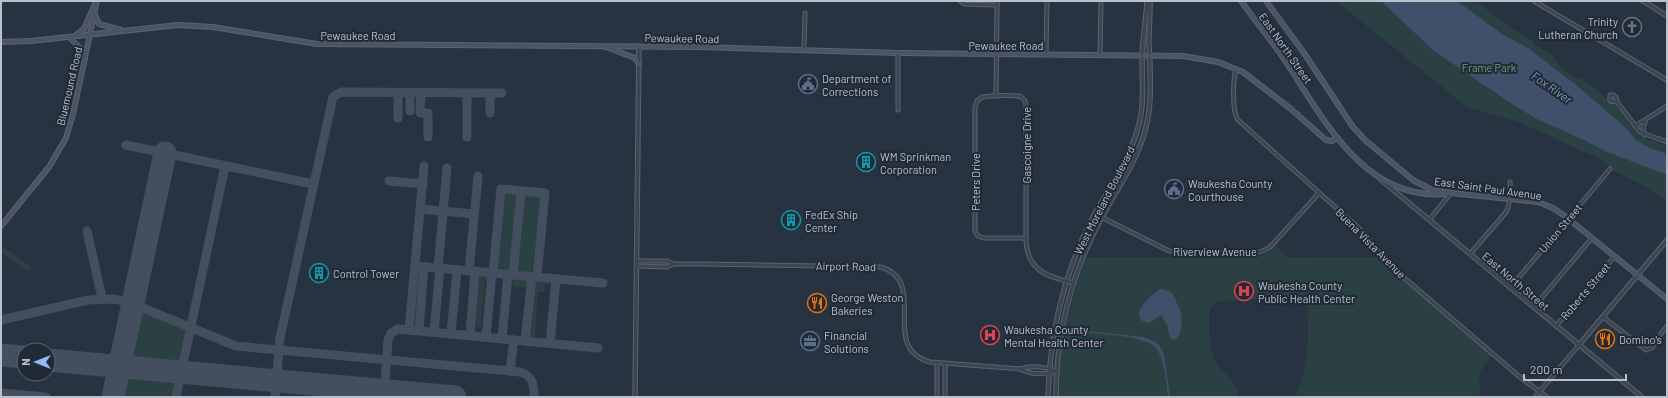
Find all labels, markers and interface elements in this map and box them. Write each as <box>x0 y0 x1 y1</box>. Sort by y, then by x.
street label: East North Street <box>1257 10 1315 86</box>
place label: Trinity Lutheran Church <box>1538 15 1618 41</box>
church icon: Trinity Lutheran Church <box>1621 16 1643 38</box>
street label: Pewaukee Road <box>321 29 395 42</box>
street label: Pewaukee Road <box>644 31 720 45</box>
street label: Pewaukee Road <box>969 39 1043 52</box>
street label: Bluemound Road <box>54 45 84 127</box>
park label: Frame Park <box>1462 61 1517 74</box>
water label: Fox River <box>1529 68 1576 106</box>
place label: Department of Corrections <box>822 72 891 98</box>
public building icon: Department of Corrections <box>797 73 819 95</box>
street label: Gascoigne Drive <box>1020 107 1033 183</box>
street label: West Moreland Boulevard <box>1071 144 1137 256</box>
place label: WM Sprinkman Corporation <box>880 150 951 176</box>
building icon: WM Sprinkman Corporation <box>855 151 877 173</box>
street label: Peters Drive <box>969 153 982 211</box>
street label: East Saint Paul Avenue <box>1433 174 1543 202</box>
place label: Waukesha County Courthouse <box>1188 177 1272 203</box>
public building icon: Waukesha County Courthouse <box>1163 178 1185 200</box>
street label: Union Street <box>1536 201 1584 255</box>
street label: Buena Vista Avenue <box>1333 205 1409 281</box>
place label: FedEx Ship Center <box>805 208 858 234</box>
building icon: FedEx Ship Center <box>780 209 802 231</box>
street label: Riverview Avenue <box>1173 245 1257 258</box>
street label: East North Street <box>1480 249 1552 313</box>
street label: Airport Road <box>816 259 876 273</box>
street label: Roberts Street <box>1557 260 1613 322</box>
building icon: Control Tower <box>308 262 330 284</box>
place label: Control Tower <box>333 267 399 280</box>
place label: Waukesha County Public Health Center <box>1258 279 1355 305</box>
hospital icon: Waukesha County Public Health Center <box>1233 280 1255 302</box>
place label: George Weston Bakeries <box>831 291 903 317</box>
restaurant icon: George Weston Bakeries <box>806 292 828 314</box>
place label: Waukesha County Mental Health Center <box>1004 323 1103 349</box>
hospital icon: Waukesha County Mental Health Center <box>979 324 1001 346</box>
restaurant icon: Domino's <box>1594 328 1616 350</box>
place label: Financial Solutions <box>824 329 869 355</box>
office icon: Financial Solutions <box>799 330 821 352</box>
place label: Domino's <box>1619 333 1662 346</box>
north arrow <box>16 342 56 382</box>
scale bar <box>1524 356 1626 382</box>
text: N <box>19 358 32 366</box>
text: 200 m <box>1530 362 1562 376</box>

